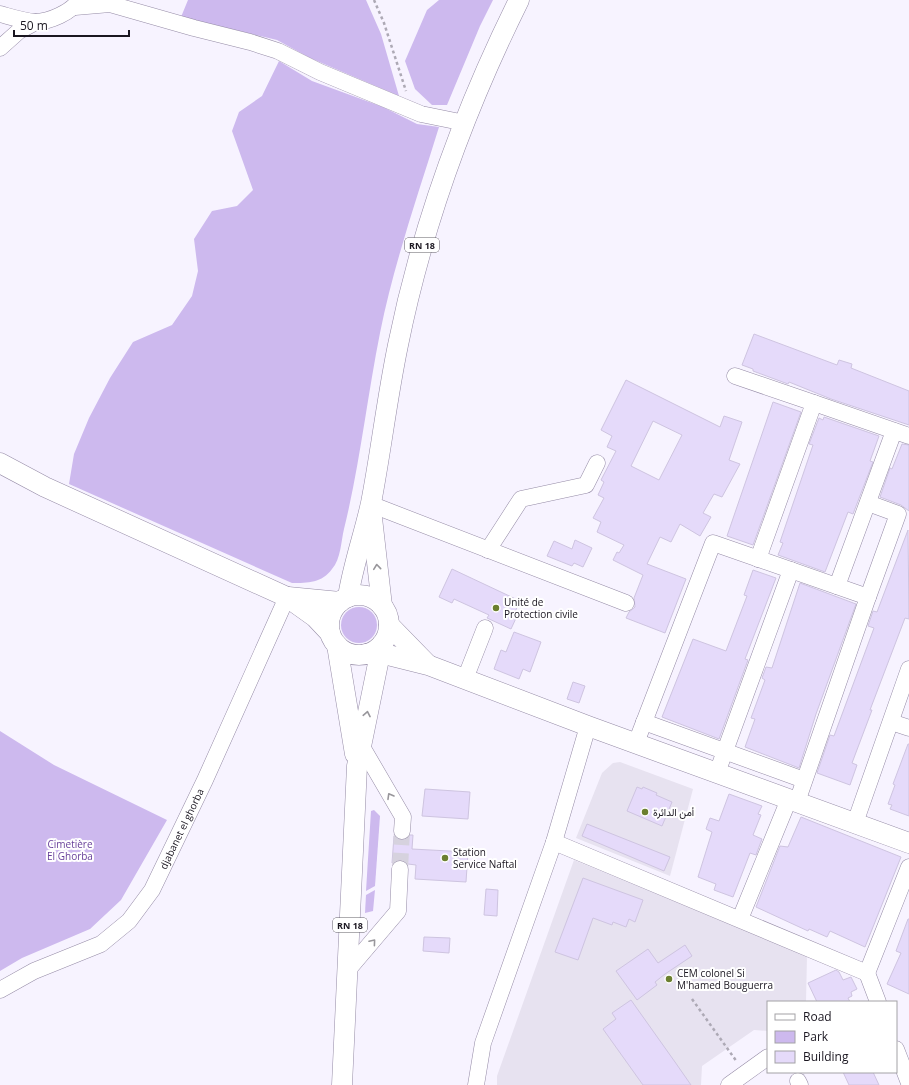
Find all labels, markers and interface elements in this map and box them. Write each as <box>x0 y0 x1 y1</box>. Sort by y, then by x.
scale bar <box>14 12 129 38</box>
text: 50 m <box>20 17 48 34</box>
road number: RN 18 <box>405 238 439 252</box>
one-way arrow <box>372 564 381 570</box>
place label: Unité de Protection civile <box>504 595 578 621</box>
marker: Unité de Protection civile <box>491 603 501 613</box>
one-way arrow <box>363 711 371 717</box>
street label: djabanet el ghorba <box>156 786 207 871</box>
one-way arrow <box>388 793 395 800</box>
place label: أمن الدائرة <box>653 805 695 819</box>
marker: أمن الدائرة <box>640 807 650 817</box>
park label: Cimetière El Ghorba <box>47 837 93 863</box>
place label: Station Service Naftal <box>453 845 517 871</box>
marker: Station Service Naftal <box>440 853 450 863</box>
road number: RN 18 <box>333 918 367 932</box>
one-way arrow <box>368 939 375 946</box>
place label: CEM colonel Si M'hamed Bouguerra <box>677 966 773 992</box>
marker: CEM colonel Si M'hamed Bouguerra <box>664 974 674 984</box>
legend <box>767 1001 897 1073</box>
text: Road <box>803 1008 832 1025</box>
text: Park <box>803 1028 829 1045</box>
text: Building <box>803 1048 849 1065</box>

